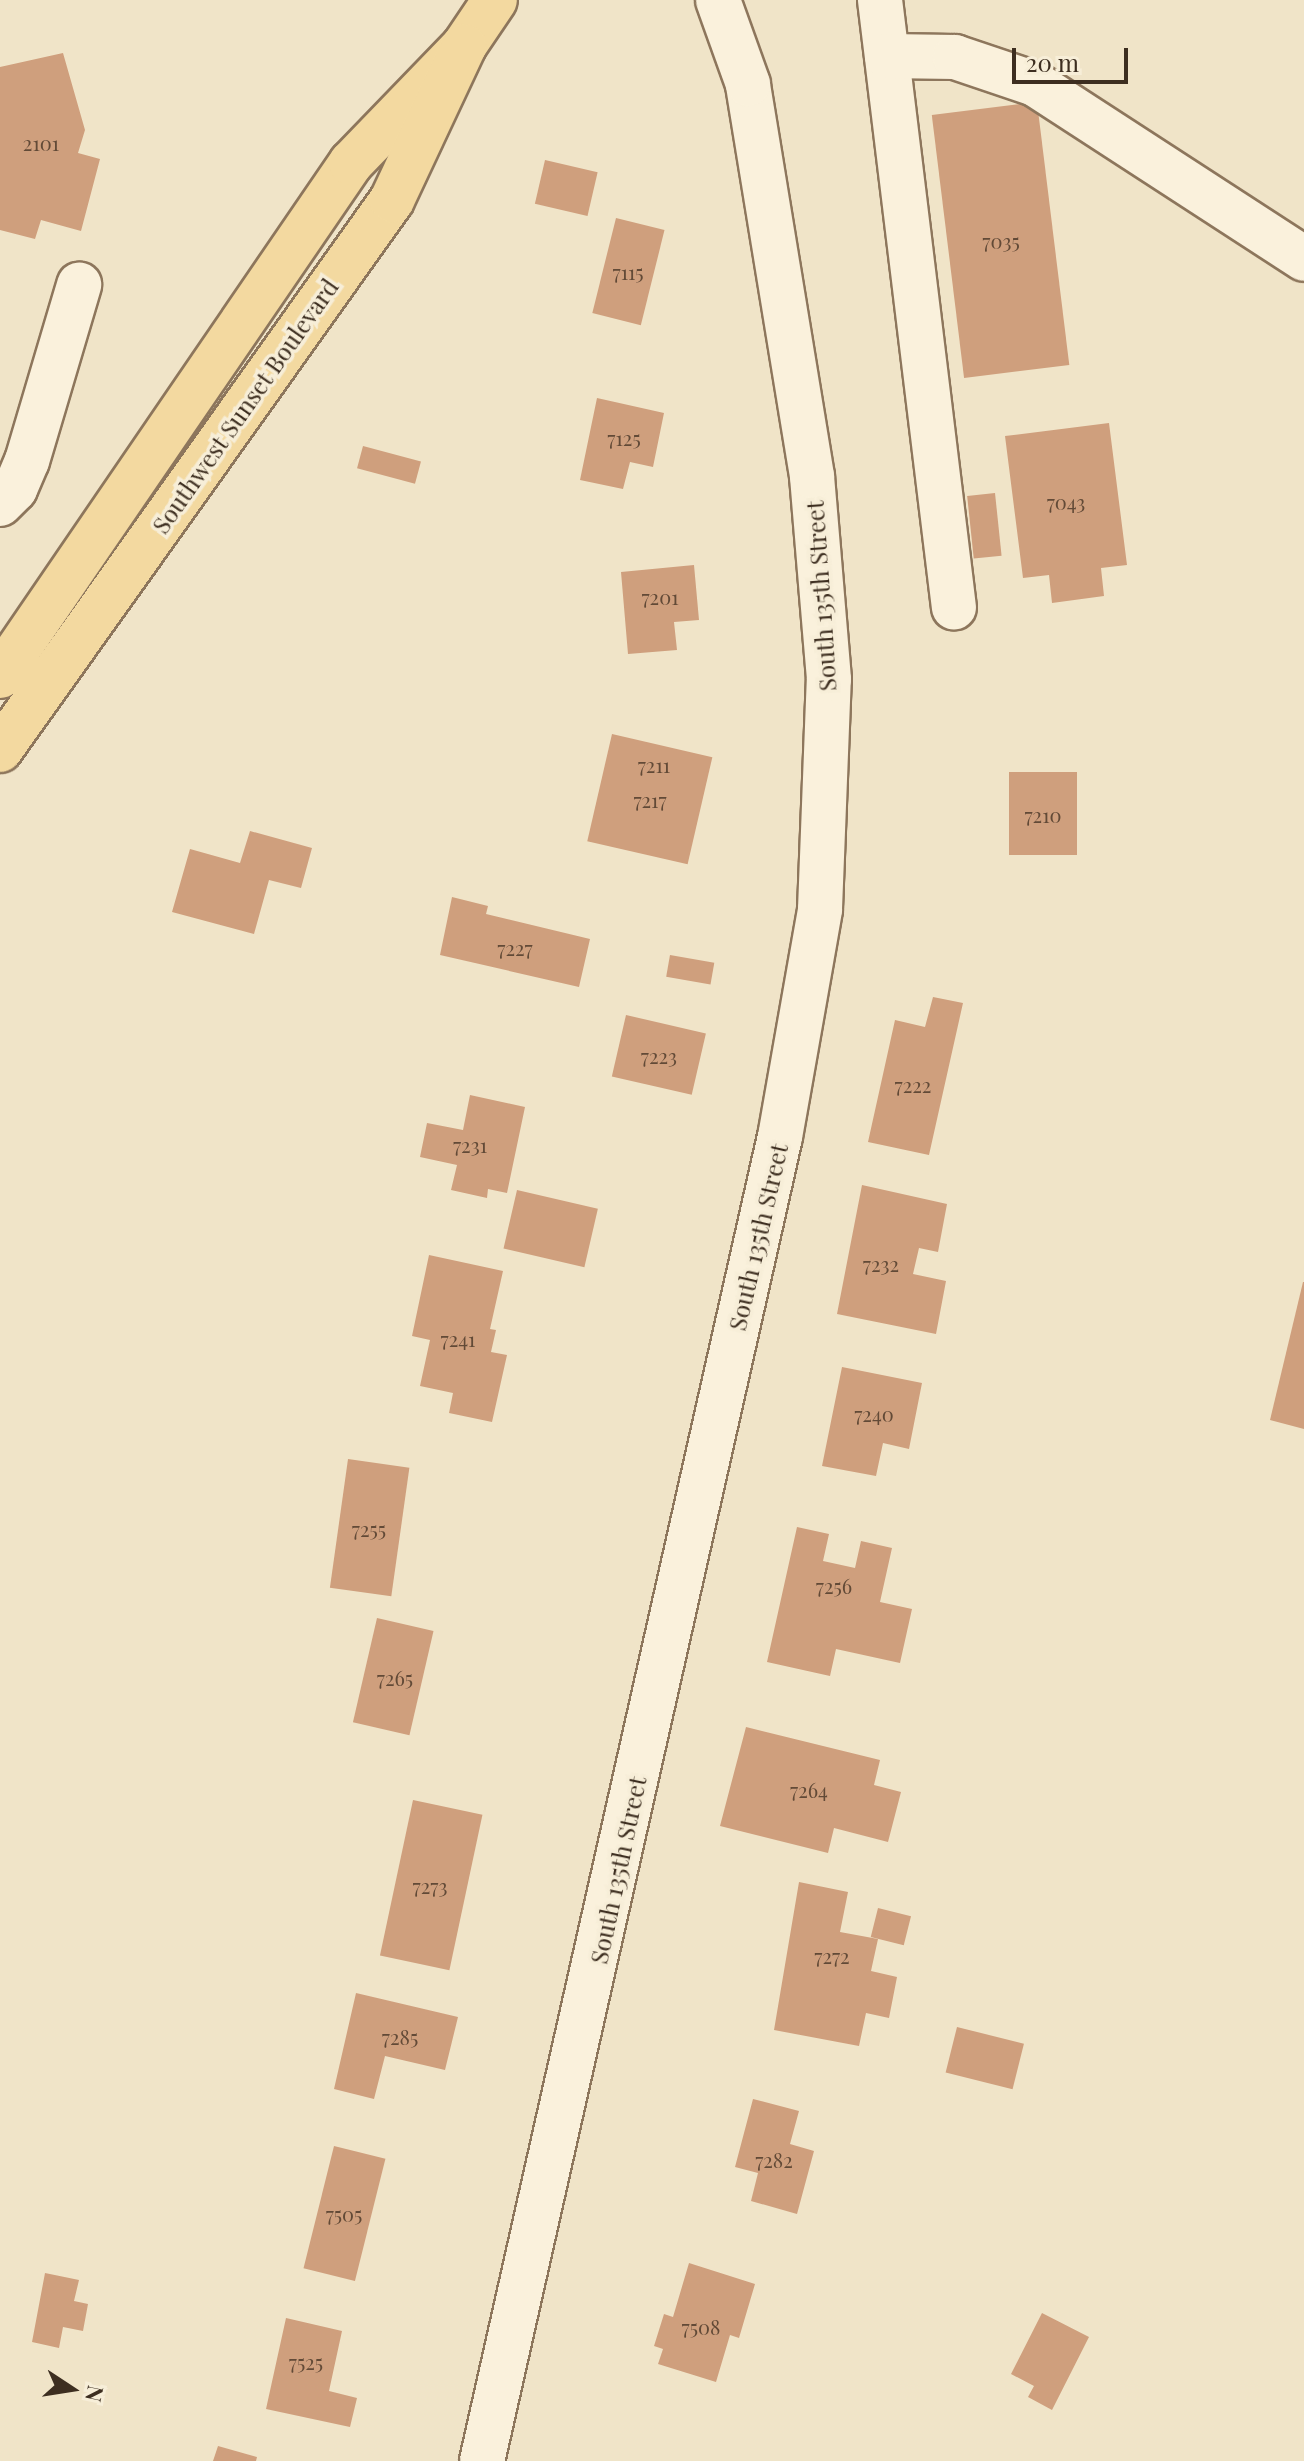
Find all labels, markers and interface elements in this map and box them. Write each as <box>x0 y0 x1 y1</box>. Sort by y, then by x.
scale bar <box>1016 32 1132 82</box>
text: 20 m <box>1026 46 1079 78</box>
house number: 2101 <box>23 130 59 154</box>
house number: 7035 <box>982 228 1020 252</box>
house number: 7115 <box>613 259 643 283</box>
street label: Southwest Sunset Boulevard <box>146 273 344 539</box>
house number: 7125 <box>607 425 641 449</box>
house number: 7043 <box>1047 489 1085 513</box>
street label: South 135th Street <box>800 500 842 692</box>
house number: 7201 <box>641 584 679 608</box>
house number: 7211 <box>638 752 670 776</box>
house number: 7217 <box>633 787 667 811</box>
house number: 7210 <box>1024 802 1062 826</box>
house number: 7227 <box>497 935 533 959</box>
house number: 7223 <box>641 1043 677 1067</box>
house number: 7222 <box>895 1072 931 1096</box>
house number: 7231 <box>453 1132 487 1156</box>
street label: South 135th Street <box>722 1141 794 1333</box>
house number: 7232 <box>863 1251 899 1275</box>
house number: 7241 <box>441 1326 475 1350</box>
house number: 7240 <box>854 1401 894 1425</box>
house number: 7255 <box>352 1516 386 1540</box>
house number: 7256 <box>816 1573 852 1597</box>
house number: 7265 <box>377 1665 413 1689</box>
street label: South 135th Street <box>584 1774 652 1966</box>
house number: 7264 <box>790 1777 828 1801</box>
house number: 7273 <box>413 1873 447 1897</box>
house number: 7272 <box>814 1943 850 1967</box>
house number: 7285 <box>382 2024 418 2048</box>
house number: 7282 <box>755 2147 793 2171</box>
house number: 7505 <box>326 2201 362 2225</box>
house number: 7508 <box>682 2314 720 2338</box>
north arrow <box>32 2349 112 2429</box>
house number: 7525 <box>289 2349 323 2373</box>
text: N <box>79 2383 112 2405</box>

